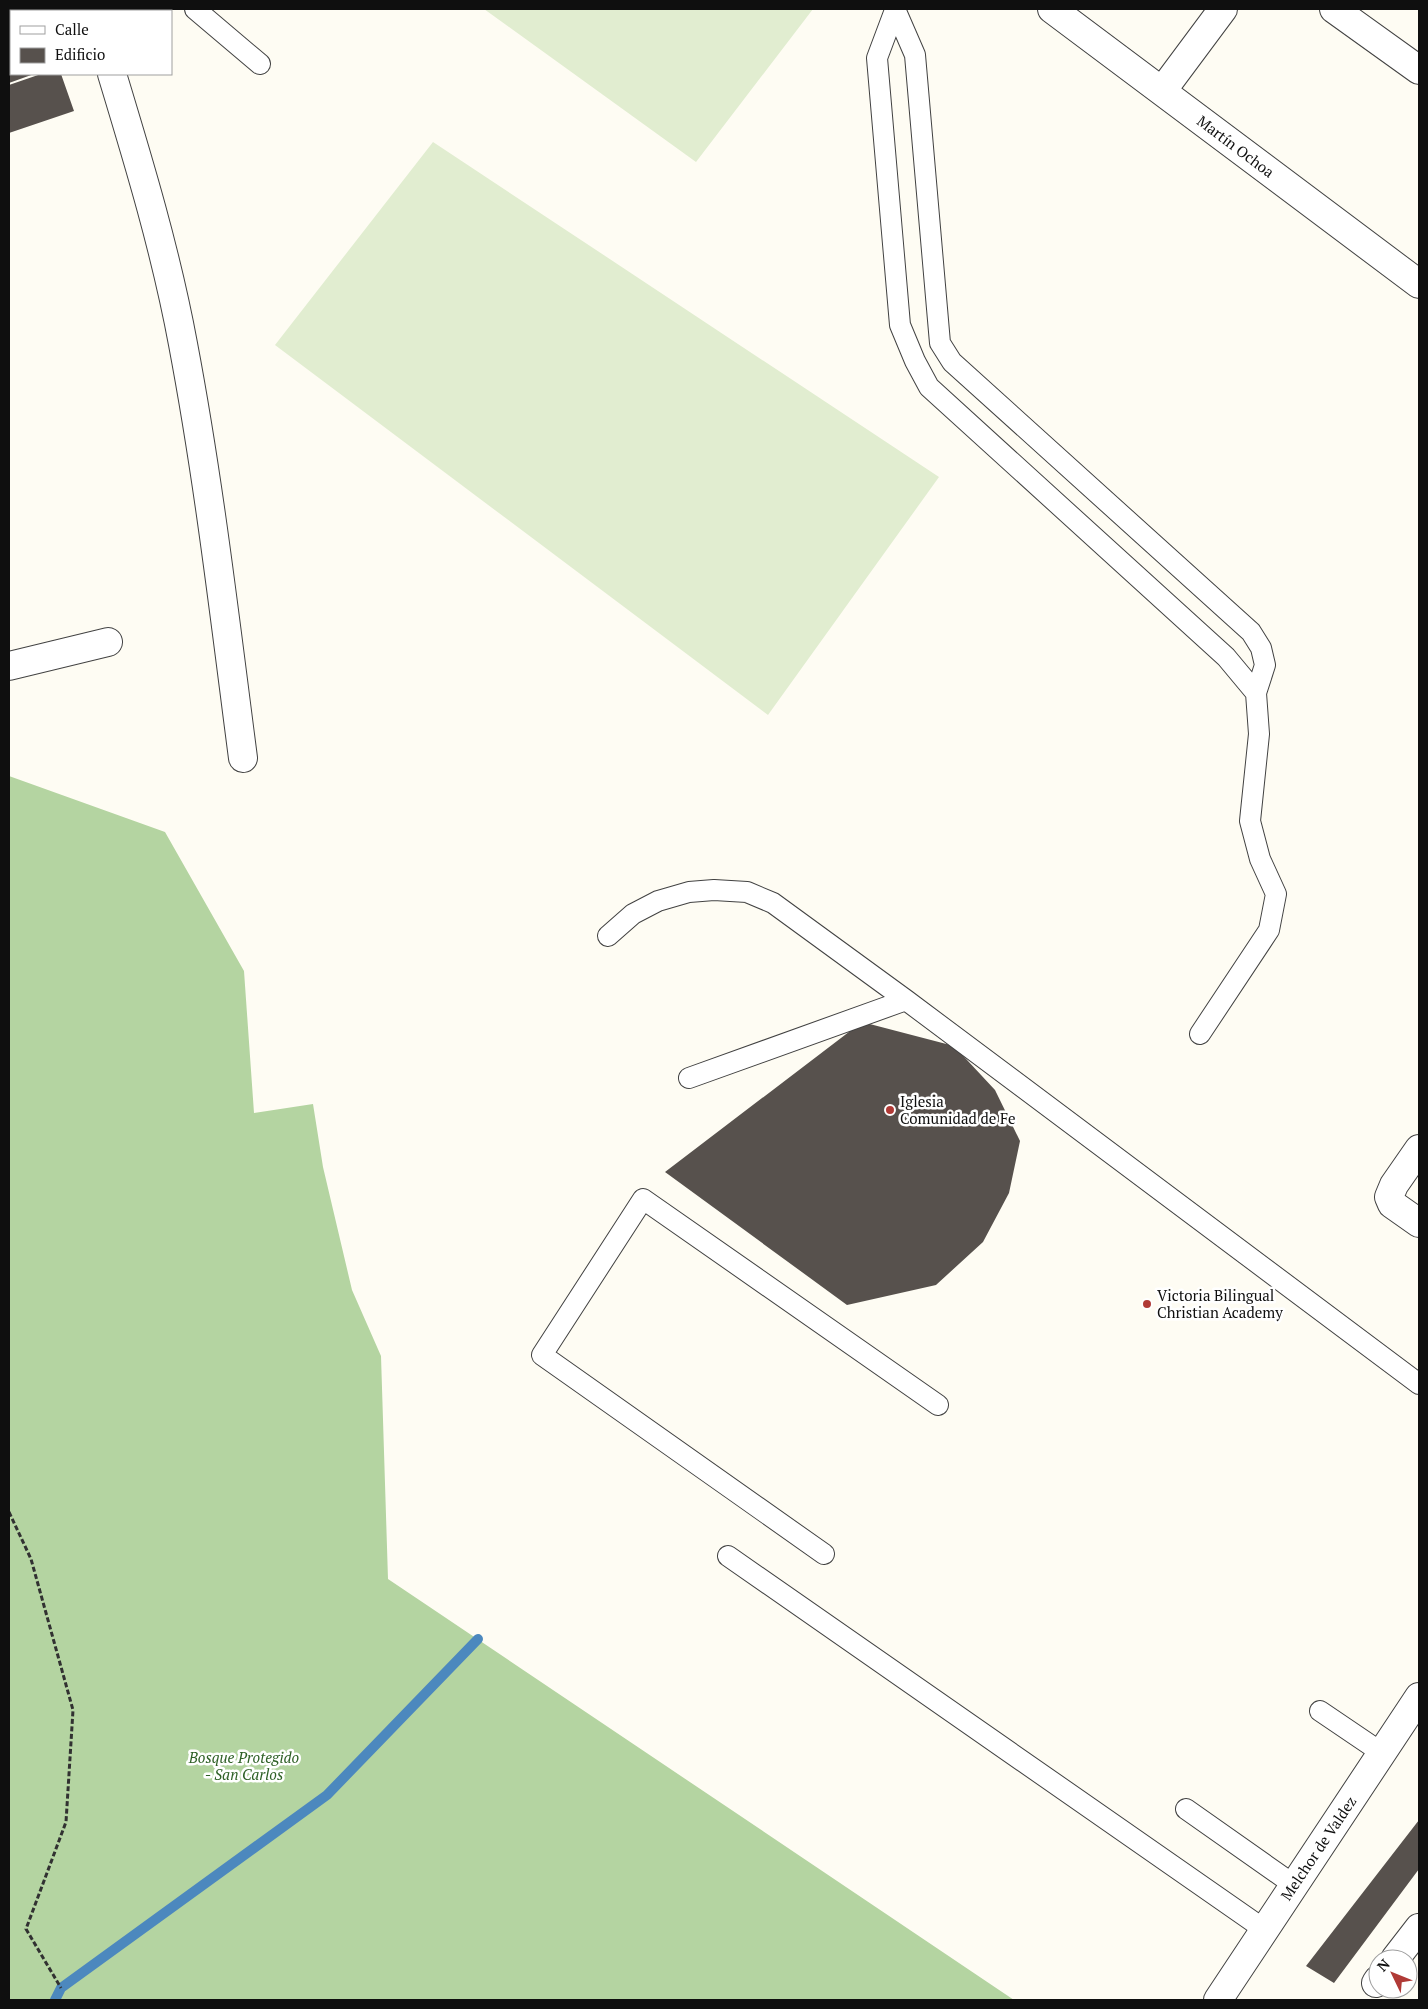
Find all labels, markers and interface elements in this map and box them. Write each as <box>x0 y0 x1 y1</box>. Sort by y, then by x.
legend <box>10 10 172 75</box>
text: Calle <box>55 19 89 39</box>
text: Edificio <box>55 44 105 64</box>
street label: Martín Ochoa <box>1193 110 1279 182</box>
place label: Iglesia Comunidad de Fe <box>900 1091 1016 1128</box>
marker: Iglesia Comunidad de Fe <box>884 1104 896 1116</box>
place label: Victoria Bilingual Christian Academy <box>1157 1285 1283 1322</box>
marker: Victoria Bilingual Christian Academy <box>1141 1298 1153 1310</box>
park label: Bosque Protegido - San Carlos <box>188 1747 300 1784</box>
street label: Melchor de Valdez <box>1276 1792 1360 1904</box>
north arrow <box>1368 1949 1418 1999</box>
text: N <box>1373 1954 1394 1975</box>

